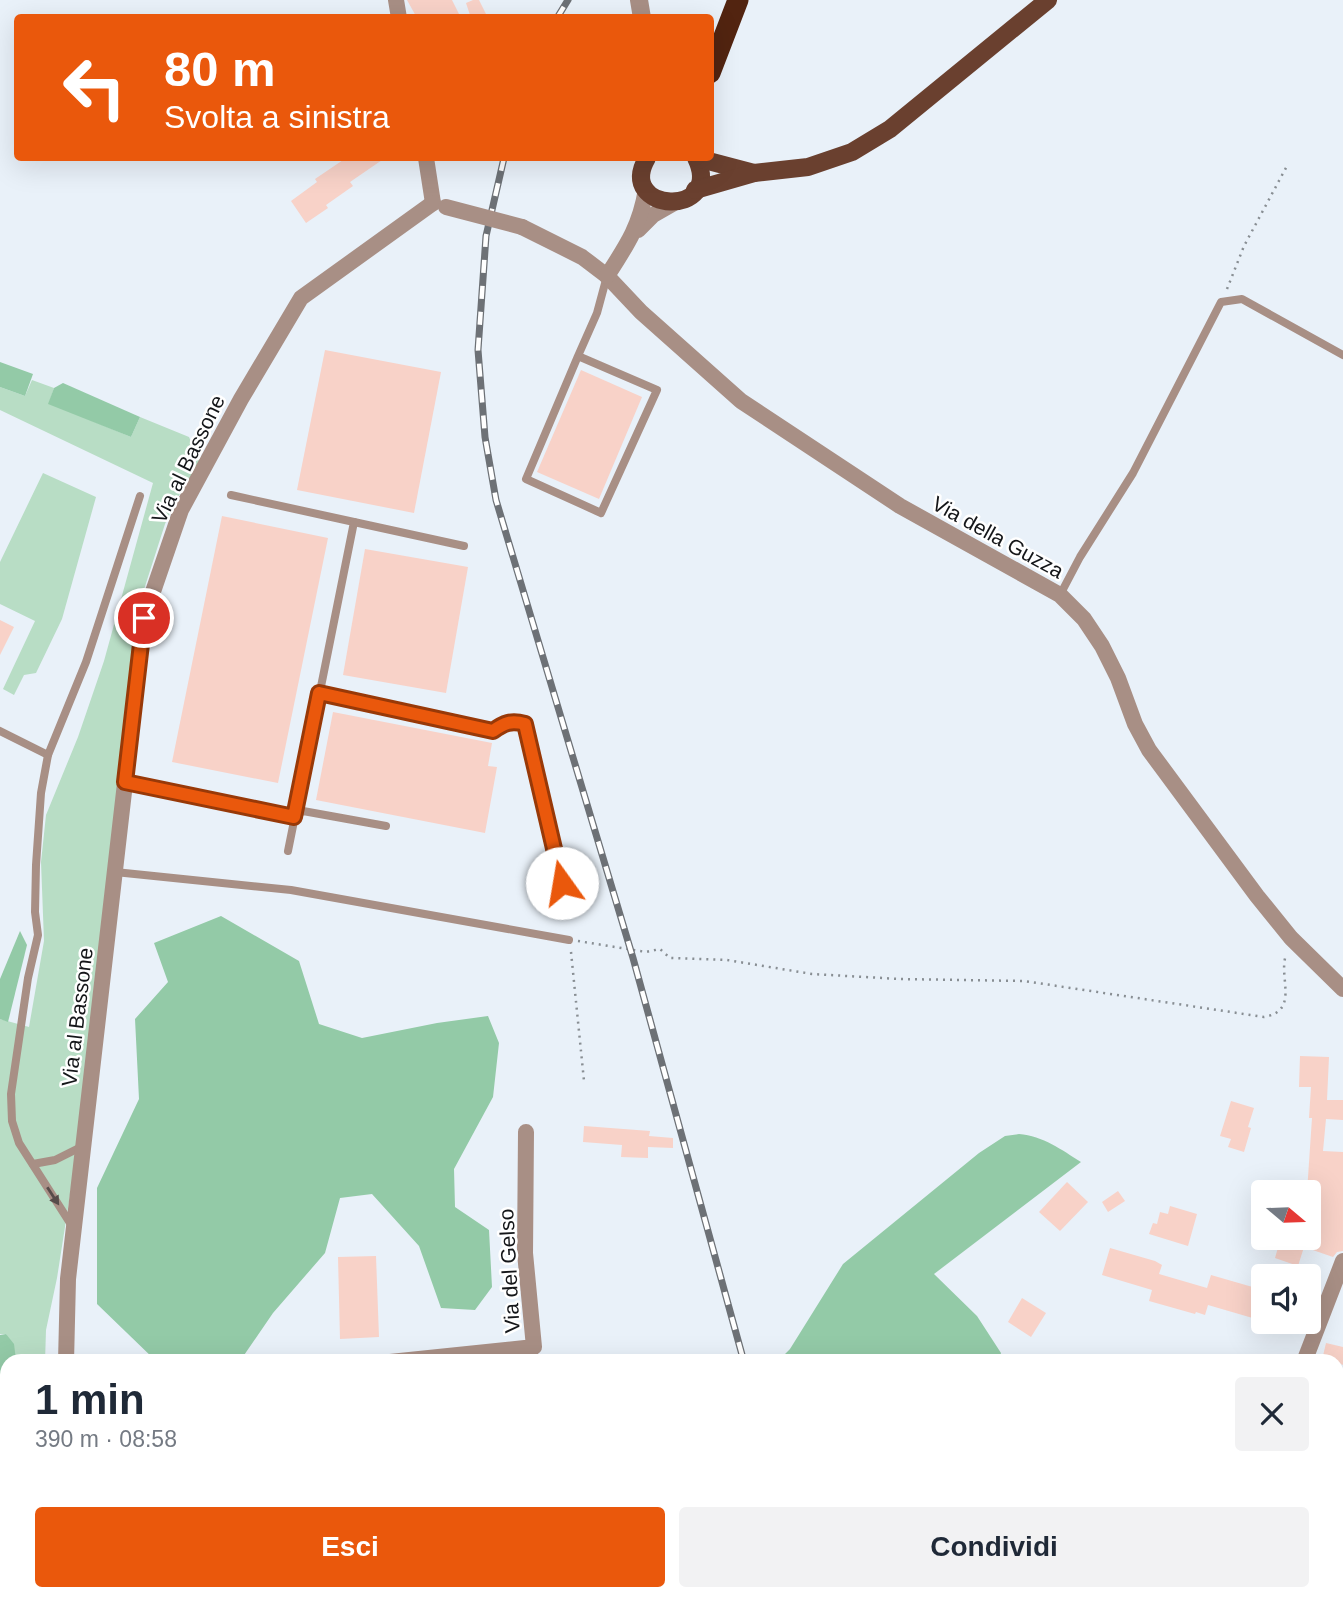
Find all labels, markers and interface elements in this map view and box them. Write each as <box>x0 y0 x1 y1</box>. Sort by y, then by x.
icon: left <box>49 42 140 133</box>
text: 80 m <box>164 42 276 96</box>
text: Svolta a sinistra <box>164 99 390 135</box>
street label: Via al Bassone <box>147 391 229 527</box>
street label: Via della Guzza <box>928 491 1068 583</box>
pin <box>114 588 174 648</box>
icon: arrive <box>125 599 163 637</box>
position arrow <box>525 846 599 920</box>
street label: Via al Bassone <box>57 946 97 1088</box>
north arrow <box>1251 1180 1321 1250</box>
map controls <box>1251 1180 1321 1334</box>
one-way arrow <box>47 1187 60 1206</box>
street label: Via del Gelso <box>494 1208 524 1334</box>
button: sound <box>1251 1264 1321 1334</box>
text: 1 min <box>35 1376 145 1423</box>
button: close <box>1235 1377 1309 1451</box>
text: 390 m · 08:58 <box>35 1426 177 1452</box>
button: Esci <box>35 1507 665 1587</box>
button: Condividi <box>679 1507 1309 1587</box>

